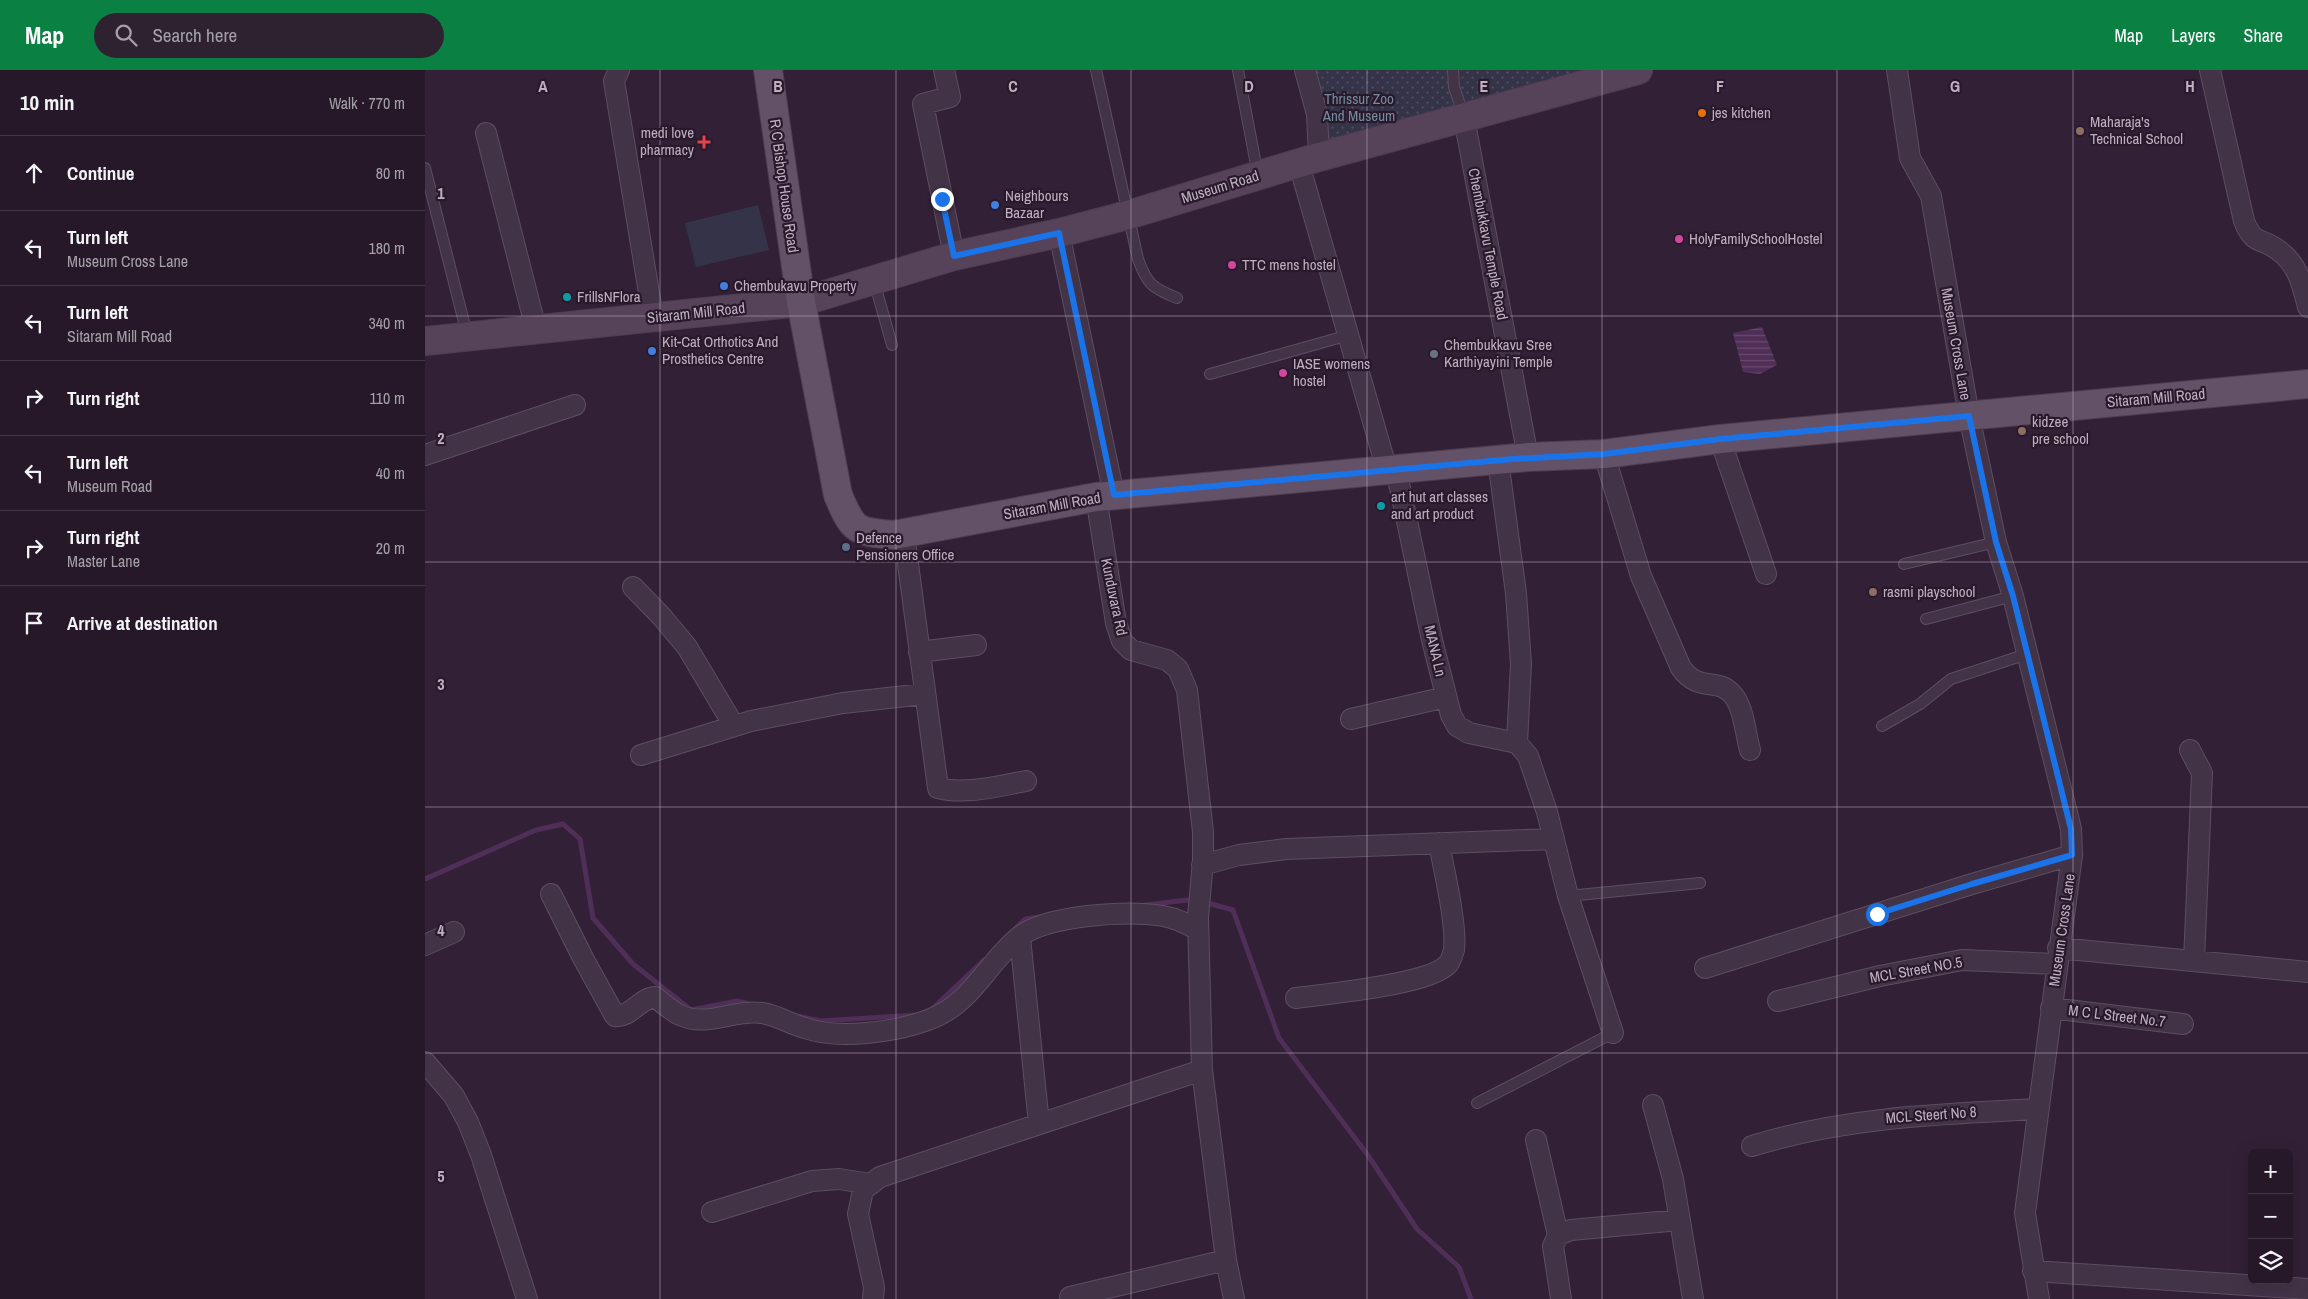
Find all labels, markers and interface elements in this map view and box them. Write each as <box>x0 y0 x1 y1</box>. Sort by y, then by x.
search box <box>94 13 444 58</box>
text: Map <box>25 19 64 51</box>
icon: search <box>112 21 140 49</box>
text: Search here <box>152 22 237 48</box>
text: Map <box>2115 23 2143 48</box>
text: Layers <box>2171 23 2216 48</box>
text: Share <box>2244 23 2283 48</box>
text: A <box>538 75 548 97</box>
text: B <box>773 75 783 97</box>
text: C <box>1008 75 1018 97</box>
text: D <box>1244 75 1254 97</box>
text: E <box>1480 75 1489 97</box>
text: F <box>1716 75 1724 97</box>
text: G <box>1950 75 1960 97</box>
text: H <box>2185 75 2195 97</box>
text: 10 min <box>20 88 75 117</box>
park label: Thrissur Zoo And Museum <box>1322 88 1395 126</box>
text: Walk · 770 m <box>329 92 405 114</box>
place label: jes kitchen <box>1711 102 1771 123</box>
marker: jes kitchen <box>1696 107 1708 119</box>
place label: Maharaja's Technical School <box>2090 111 2183 149</box>
street label: R C Bishop House Road <box>765 118 804 254</box>
place label: medi love pharmacy <box>640 122 695 160</box>
marker: Maharaja's Technical School <box>2074 125 2086 137</box>
marker: medi love pharmacy <box>698 136 710 148</box>
icon: ahead <box>20 159 48 187</box>
text: Continue <box>67 160 135 186</box>
text: 80 m <box>376 162 405 184</box>
street label: Museum Road <box>1179 165 1261 208</box>
street label: Chembukkavu Temple Road <box>1463 166 1514 322</box>
text: 1 <box>437 182 445 204</box>
place label: Neighbours Bazaar <box>1005 185 1069 223</box>
route end <box>931 188 954 211</box>
marker: Neighbours Bazaar <box>989 199 1001 211</box>
text: Turn left <box>67 224 128 250</box>
place label: HolyFamilySchoolHostel <box>1689 228 1822 249</box>
marker: HolyFamilySchoolHostel <box>1673 233 1685 245</box>
icon: left <box>20 234 48 262</box>
text: 180 m <box>369 237 405 259</box>
text: Museum Cross Lane <box>67 250 188 272</box>
place label: TTC mens hostel <box>1242 254 1336 275</box>
marker: TTC mens hostel <box>1226 259 1238 271</box>
place label: Chembukavu Property <box>734 275 857 296</box>
marker: Chembukavu Property <box>718 280 730 292</box>
place label: FrillsNFlora <box>577 286 641 307</box>
street label: Museum Cross Lane <box>1936 286 1977 402</box>
marker: FrillsNFlora <box>561 291 573 303</box>
street label: Sitaram Mill Road <box>646 297 746 328</box>
text: Turn left <box>67 299 128 325</box>
icon: left <box>20 309 48 337</box>
text: 340 m <box>369 312 405 334</box>
text: Sitaram Mill Road <box>67 325 172 347</box>
place label: Kit-Cat Orthotics And Prosthetics Centre <box>662 331 778 369</box>
place label: Chembukkavu Sree Karthiyayini Temple <box>1444 334 1553 372</box>
marker: Kit-Cat Orthotics And Prosthetics Centre <box>646 345 658 357</box>
marker: Chembukkavu Sree Karthiyayini Temple <box>1428 348 1440 360</box>
place label: IASE womens hostel <box>1293 353 1370 391</box>
marker: IASE womens hostel <box>1277 367 1289 379</box>
street label: Sitaram Mill Road <box>2106 383 2206 412</box>
icon: right <box>20 384 48 412</box>
text: Turn right <box>67 385 139 411</box>
text: 110 m <box>369 387 405 409</box>
place label: kidzee pre school <box>2032 411 2089 449</box>
marker: kidzee pre school <box>2016 425 2028 437</box>
text: 2 <box>437 427 445 449</box>
text: Turn left <box>67 449 128 475</box>
icon: left <box>20 459 48 487</box>
text: 40 m <box>376 462 405 484</box>
text: Museum Road <box>67 475 152 497</box>
place label: art hut art classes and art product <box>1391 486 1488 524</box>
street label: Sitaram Mill Road <box>1002 487 1102 524</box>
marker: art hut art classes and art product <box>1375 500 1387 512</box>
text: Turn right <box>67 524 139 550</box>
place label: Defence Pensioners Office <box>856 527 954 565</box>
icon: right <box>20 534 48 562</box>
text: 20 m <box>376 537 405 559</box>
marker: Defence Pensioners Office <box>840 541 852 553</box>
text: Master Lane <box>67 550 140 572</box>
street label: Kunduvara Rd <box>1096 556 1133 638</box>
place label: rasmi playschool <box>1883 581 1975 602</box>
marker: rasmi playschool <box>1867 586 1879 598</box>
icon: arrive <box>20 609 48 637</box>
text: Arrive at destination <box>67 610 218 636</box>
street label: MANA Ln <box>1419 623 1452 679</box>
text: 3 <box>437 673 445 695</box>
street label: Museum Cross Lane <box>2043 872 2080 988</box>
route start <box>1866 903 1889 926</box>
text: 4 <box>437 919 445 941</box>
street label: MCL Street NO.5 <box>1868 951 1964 988</box>
street label: M C L Street No.7 <box>2067 999 2167 1032</box>
street label: MCL Steert No 8 <box>1885 1101 1977 1128</box>
map controls <box>2248 1149 2293 1284</box>
button: + <box>2248 1149 2293 1194</box>
text: 5 <box>437 1165 445 1187</box>
button: − <box>2248 1194 2293 1239</box>
button: layers <box>2248 1239 2293 1284</box>

